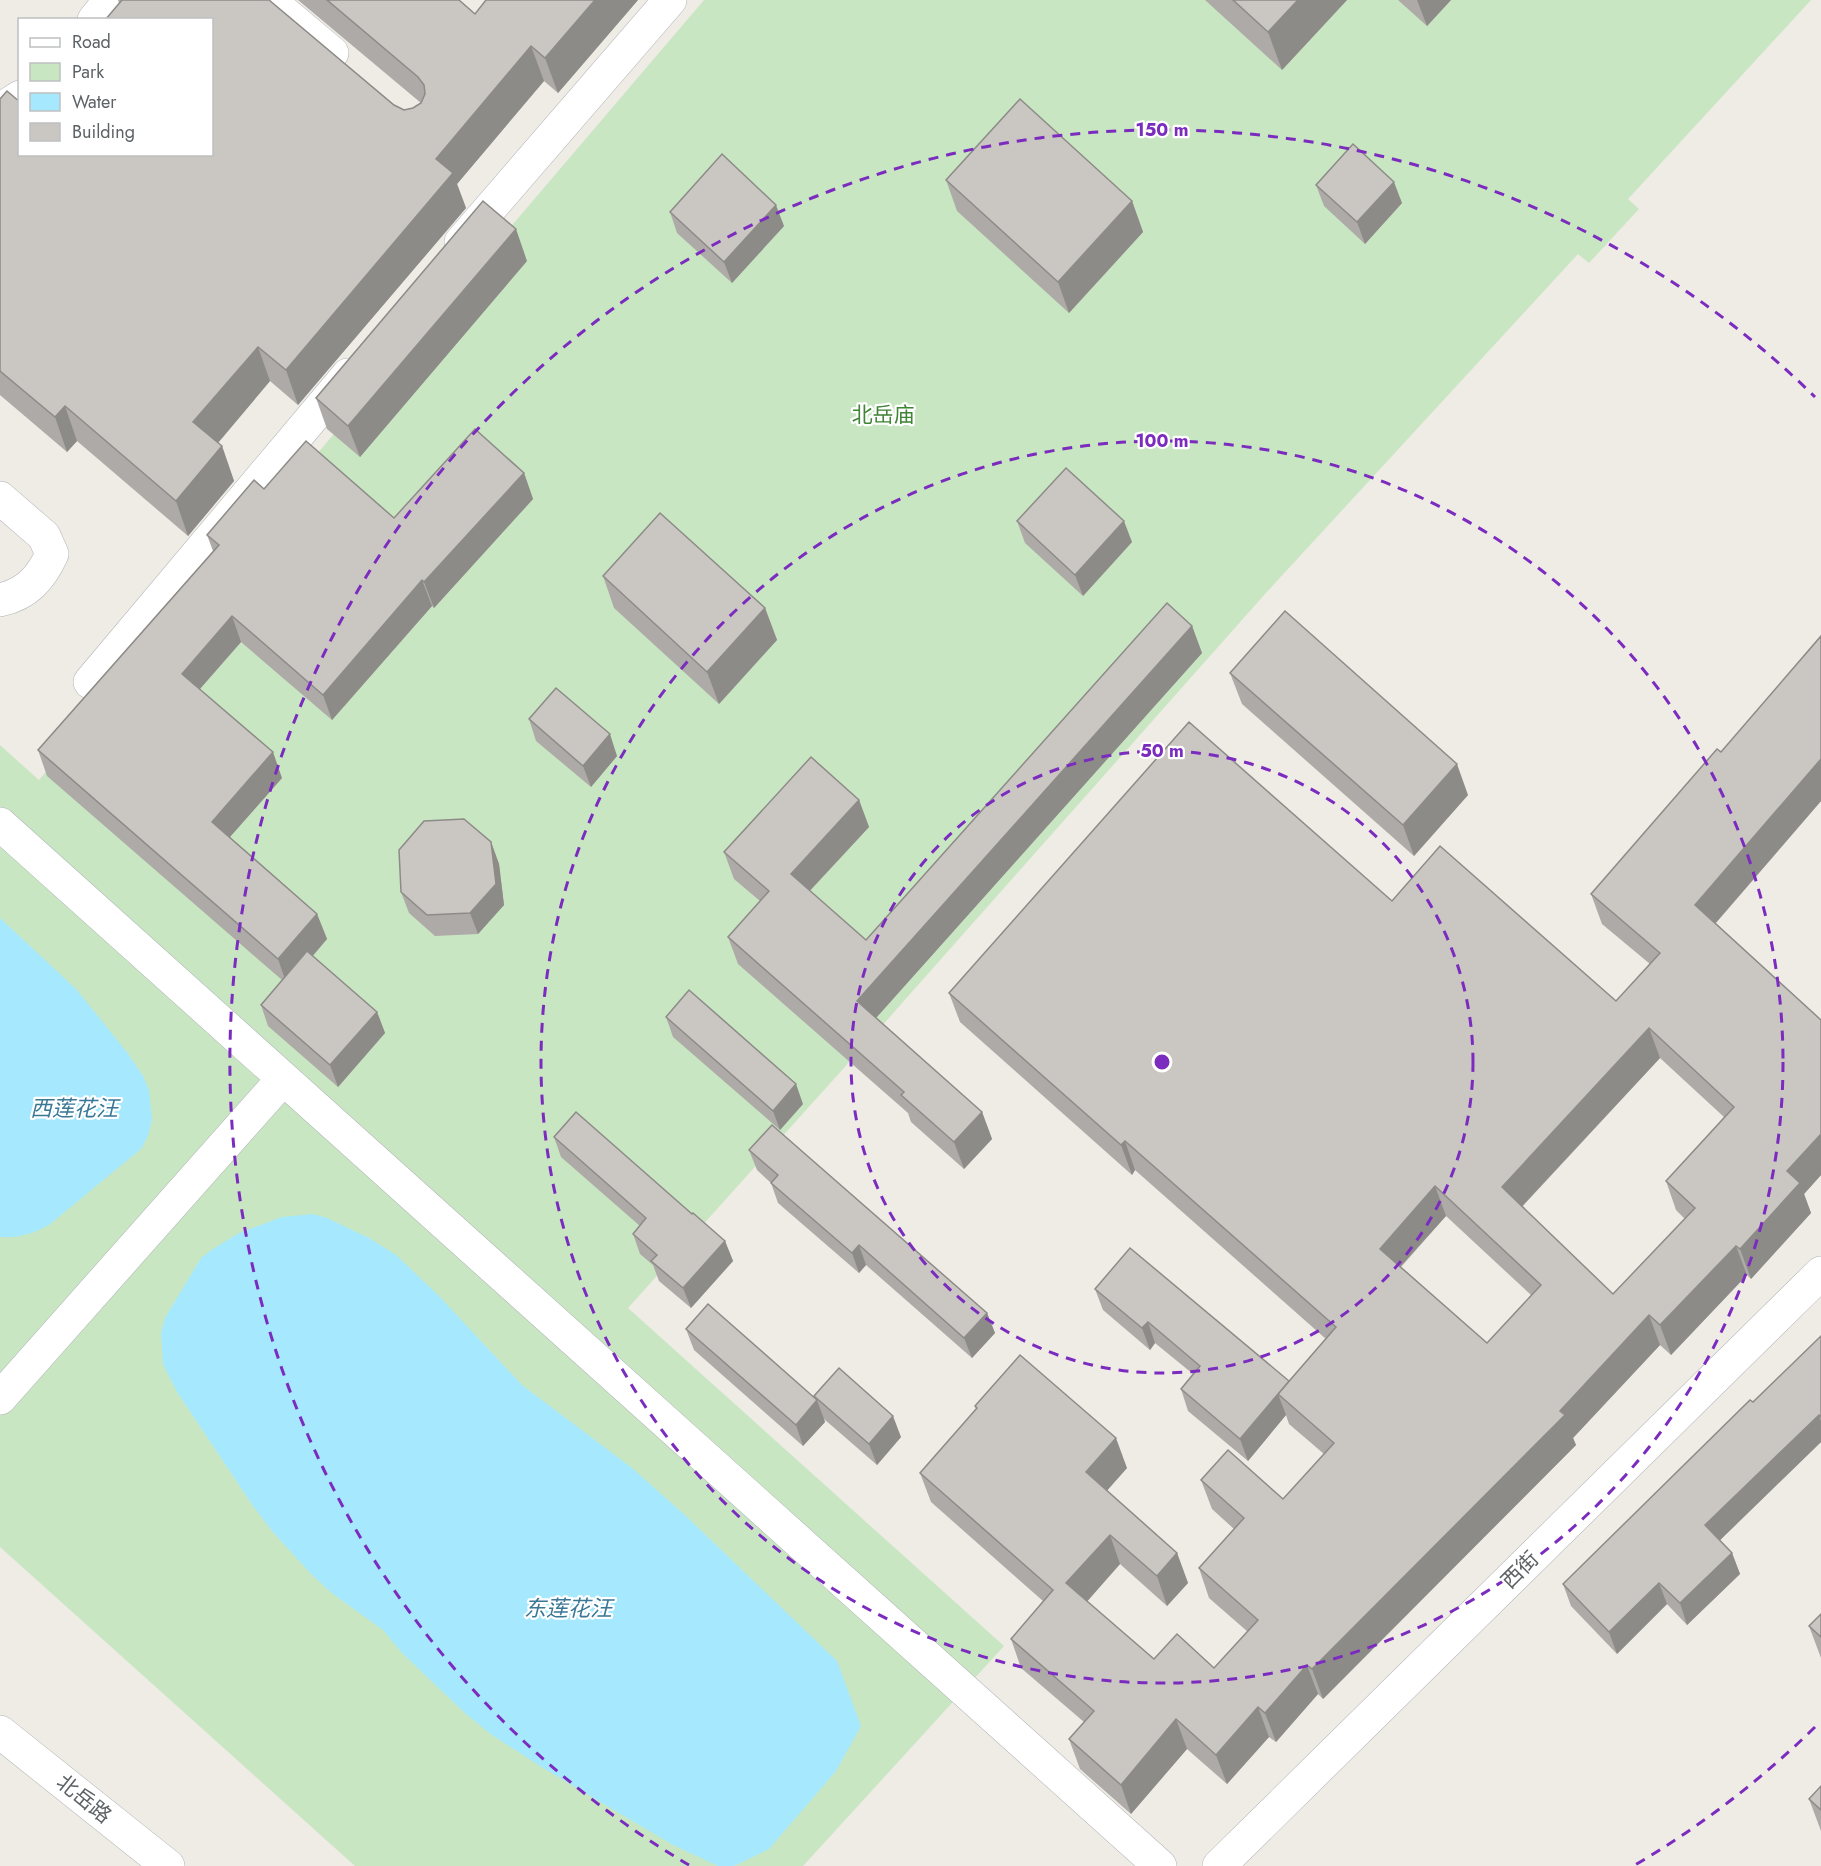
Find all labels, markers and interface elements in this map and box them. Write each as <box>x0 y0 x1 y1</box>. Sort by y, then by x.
legend <box>18 18 213 156</box>
text: Road <box>72 29 111 55</box>
text: Park <box>72 59 104 85</box>
text: Water <box>72 89 117 115</box>
text: 150 m <box>1136 117 1188 143</box>
text: Building <box>72 119 135 145</box>
park label: 北岳庙 <box>852 400 915 430</box>
text: 100 m <box>1135 428 1189 454</box>
text: 50 m <box>1140 738 1184 764</box>
centre of rings <box>1152 1052 1172 1072</box>
water label: 西莲花汪 <box>30 1092 121 1124</box>
street label: 西街 <box>1495 1545 1545 1595</box>
water label: 东莲花汪 <box>524 1592 615 1624</box>
street label: 北岳路 <box>50 1768 118 1830</box>

